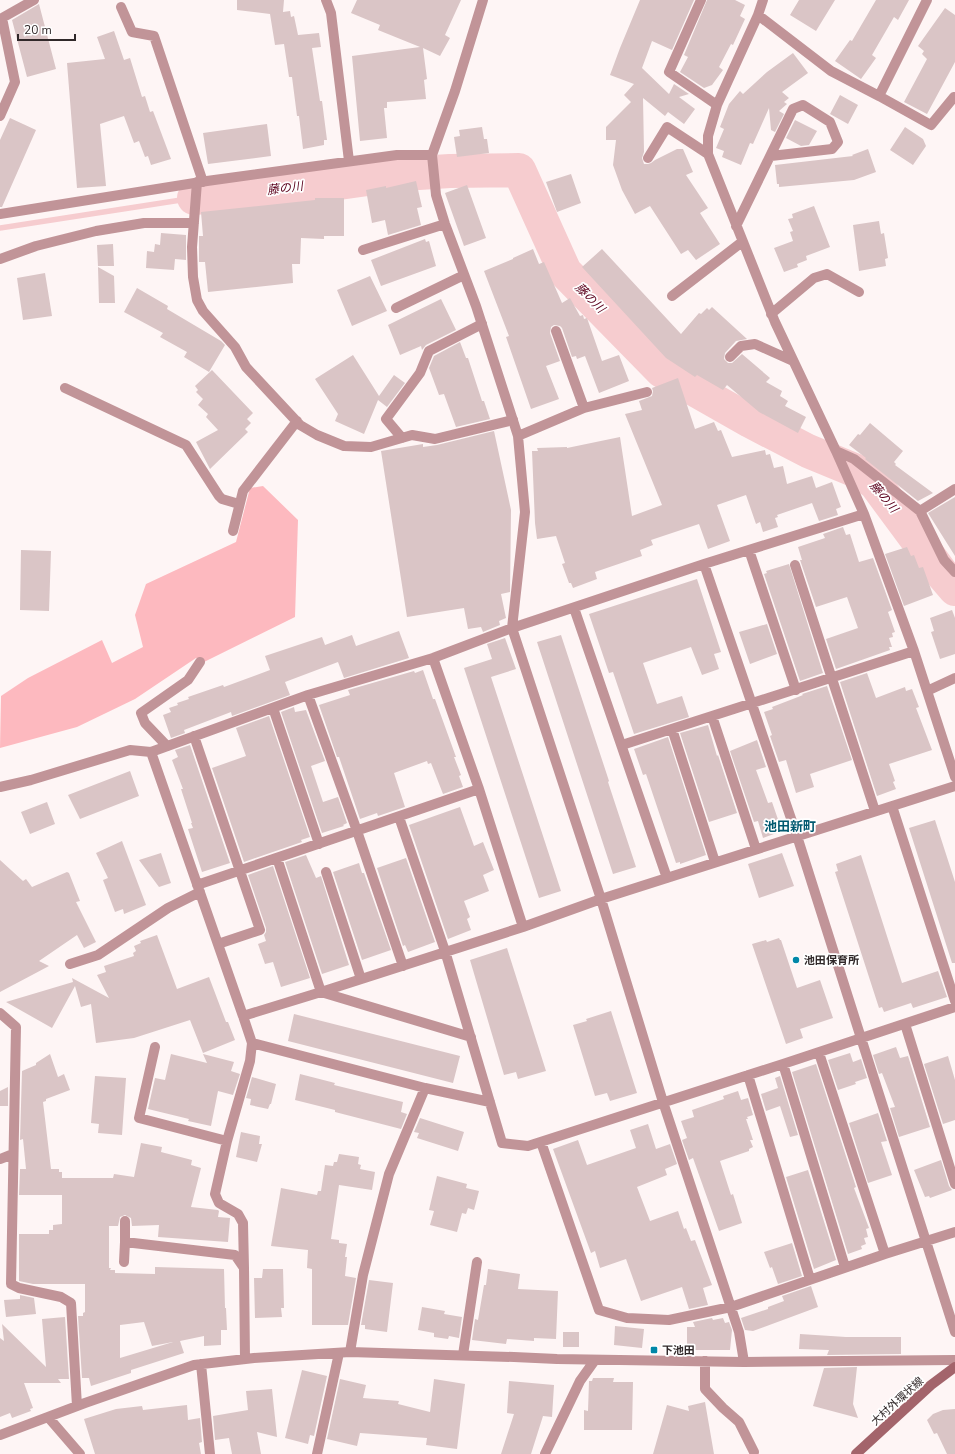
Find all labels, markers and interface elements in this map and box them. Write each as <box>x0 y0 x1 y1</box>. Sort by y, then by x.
scale bar <box>18 16 75 42</box>
text: 20 m <box>24 22 52 38</box>
water label: 藤の川 <box>266 178 306 198</box>
water label: 藤の川 <box>572 280 610 318</box>
water label: 藤の川 <box>866 478 903 517</box>
district label: 池田新町 <box>764 818 816 836</box>
place label: 池田保育所 <box>804 953 859 968</box>
marker: 池田保育所 <box>791 955 801 965</box>
place label: 下池田 <box>662 1343 695 1358</box>
marker: 下池田 <box>649 1345 659 1355</box>
street label: 大村外環状線 <box>868 1374 927 1429</box>

